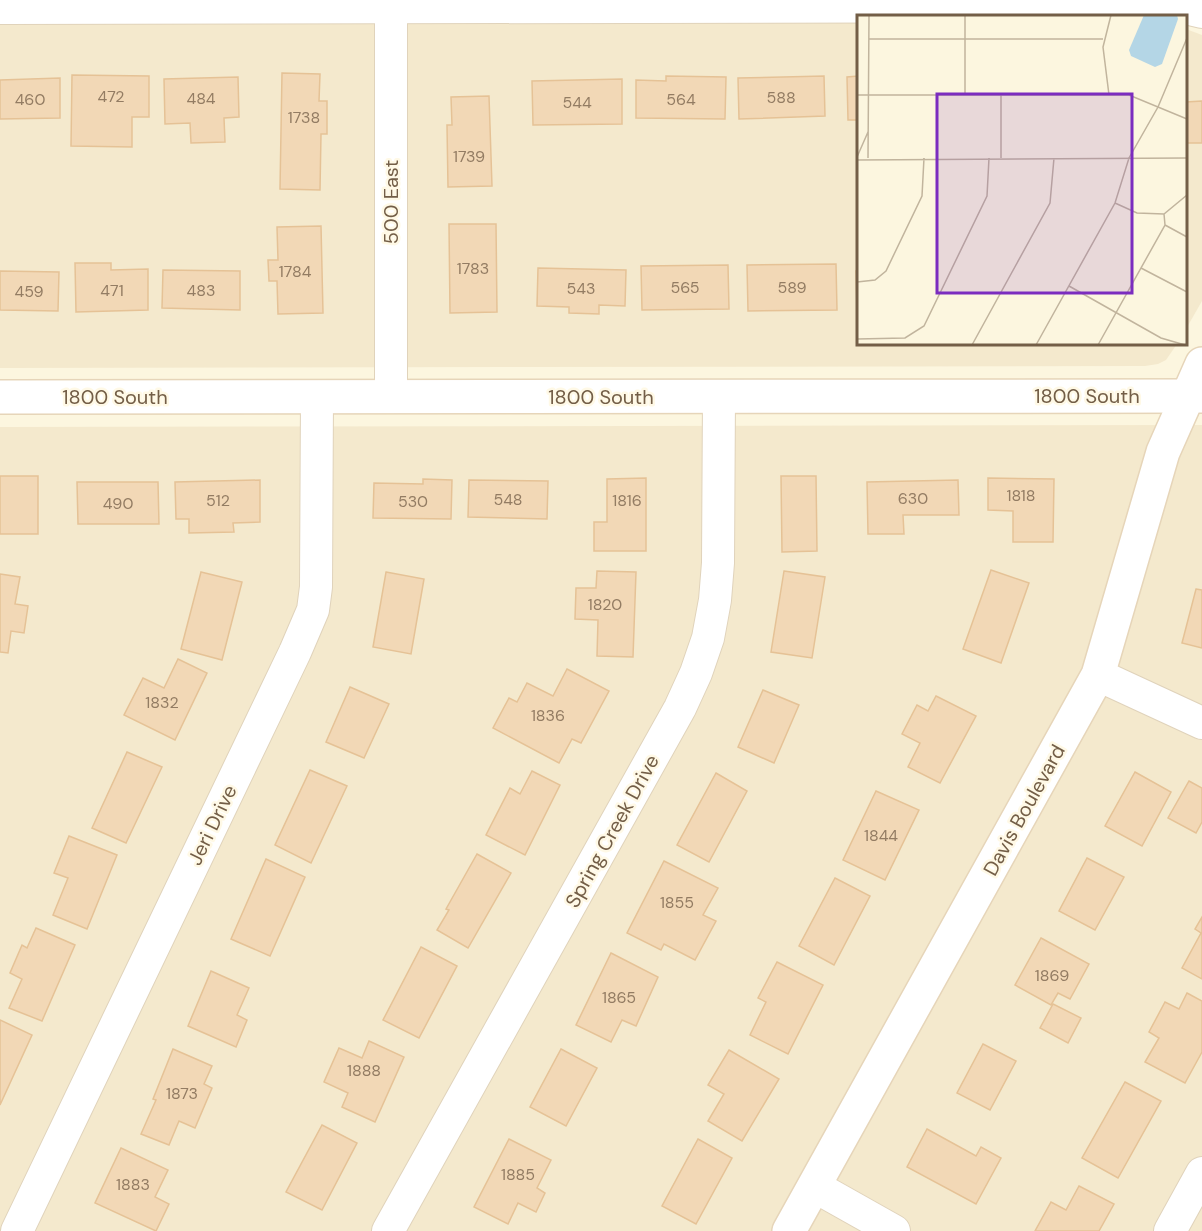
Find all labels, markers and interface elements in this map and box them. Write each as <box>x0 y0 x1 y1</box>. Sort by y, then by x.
inset map <box>857 15 1187 345</box>
house number: 472 <box>97 86 125 107</box>
house number: 588 <box>766 87 796 108</box>
house number: 484 <box>186 88 216 109</box>
house number: 460 <box>15 89 45 110</box>
house number: 564 <box>666 89 696 110</box>
house number: 544 <box>562 92 592 113</box>
house number: 1738 <box>288 107 320 128</box>
house number: 1739 <box>453 146 485 167</box>
street label: 500 East <box>378 160 404 244</box>
house number: 1783 <box>457 258 489 279</box>
house number: 1784 <box>279 261 312 282</box>
house number: 565 <box>670 277 700 298</box>
house number: 589 <box>777 277 807 298</box>
house number: 543 <box>567 278 595 299</box>
house number: 471 <box>100 280 124 301</box>
house number: 483 <box>187 280 215 301</box>
house number: 459 <box>14 281 44 302</box>
street label: 1800 South <box>1034 383 1140 409</box>
street label: 1800 South <box>62 384 168 410</box>
street label: 1800 South <box>548 384 654 410</box>
house number: 1818 <box>1006 485 1036 506</box>
house number: 630 <box>898 488 928 509</box>
house number: 548 <box>493 489 523 510</box>
house number: 512 <box>206 490 230 511</box>
house number: 1816 <box>612 490 642 511</box>
house number: 530 <box>398 491 428 512</box>
house number: 490 <box>103 493 133 514</box>
house number: 1820 <box>588 594 622 615</box>
house number: 1832 <box>145 692 179 713</box>
house number: 1836 <box>531 705 565 726</box>
street label: Davis Boulevard <box>977 740 1071 880</box>
street label: Spring Creek Drive <box>559 750 665 912</box>
street label: Jeri Drive <box>181 781 243 869</box>
house number: 1844 <box>864 825 898 846</box>
house number: 1855 <box>660 892 694 913</box>
house number: 1869 <box>1035 965 1069 986</box>
house number: 1865 <box>602 987 636 1008</box>
house number: 1888 <box>347 1060 381 1081</box>
house number: 1873 <box>166 1083 198 1104</box>
house number: 1885 <box>501 1164 535 1185</box>
house number: 1883 <box>116 1174 150 1195</box>

